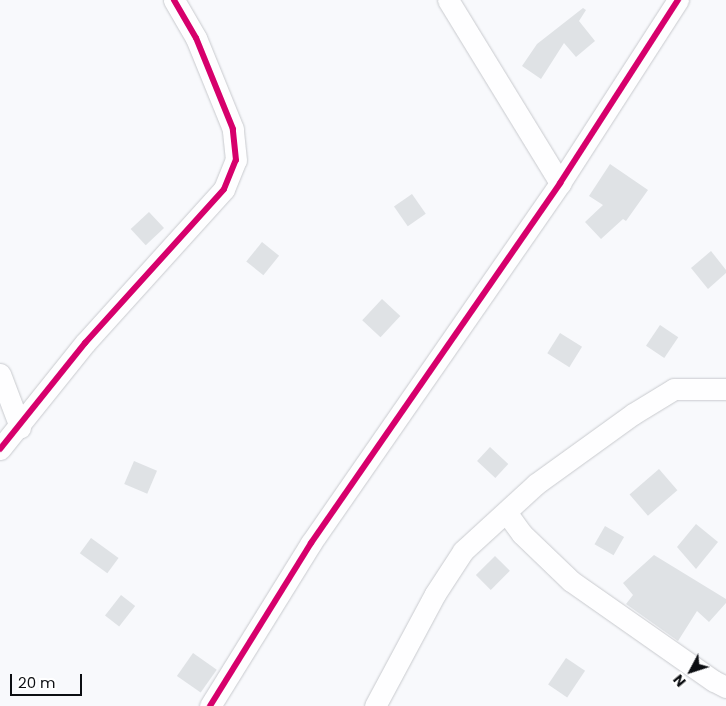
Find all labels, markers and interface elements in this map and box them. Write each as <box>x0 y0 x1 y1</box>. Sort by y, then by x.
north arrow <box>666 646 716 696</box>
scale bar <box>12 664 85 696</box>
text: N <box>668 670 691 691</box>
text: 20 m <box>18 672 56 693</box>

